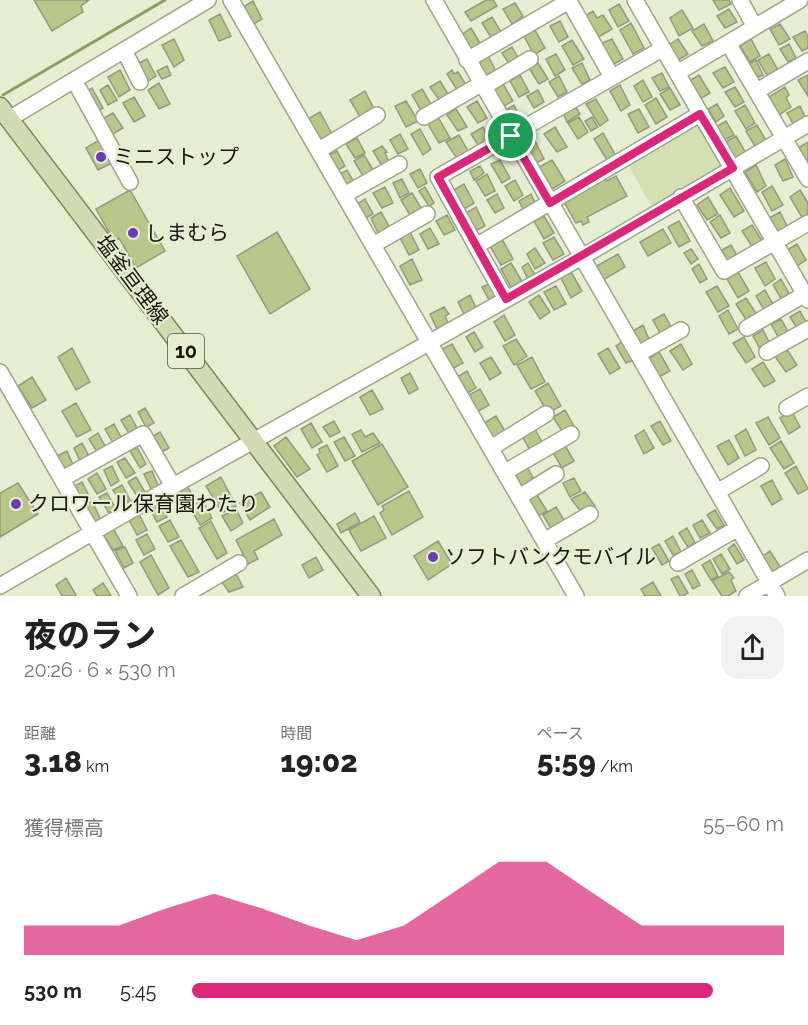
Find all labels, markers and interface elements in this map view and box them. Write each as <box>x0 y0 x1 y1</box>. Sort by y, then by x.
pin <box>485 110 536 161</box>
icon: arrive <box>494 119 527 152</box>
place label: ミニストップ <box>113 144 239 169</box>
marker: ミニストップ <box>94 150 108 164</box>
place label: しまむら <box>145 220 229 245</box>
marker: しまむら <box>126 226 140 240</box>
street label: 塩釜亘理線 <box>91 230 174 329</box>
road number: 10 <box>168 334 204 368</box>
place label: クロワール保育園わたり <box>28 491 259 516</box>
marker: クロワール保育園わたり <box>9 497 23 511</box>
place label: ソフトバンクモバイル <box>445 544 656 569</box>
marker: ソフトバンクモバイル <box>426 550 440 564</box>
text: 夜のラン <box>24 616 156 655</box>
button: share <box>721 616 784 679</box>
text: 20:26 · 6 × 530 m <box>24 658 176 682</box>
text: 距離 <box>24 724 56 743</box>
text: 時間 <box>280 724 312 743</box>
text: ペース <box>537 724 584 743</box>
text: 3.18 <box>24 744 82 779</box>
text: 19:02 <box>280 744 358 779</box>
text: 5:59 <box>537 744 596 779</box>
text: km <box>82 757 109 776</box>
text: /km <box>596 757 633 776</box>
text: 55–60 m <box>703 812 784 836</box>
text: 獲得標高 <box>24 816 104 840</box>
text: 530 m <box>24 979 82 1003</box>
text: 5:45 <box>120 979 156 1003</box>

